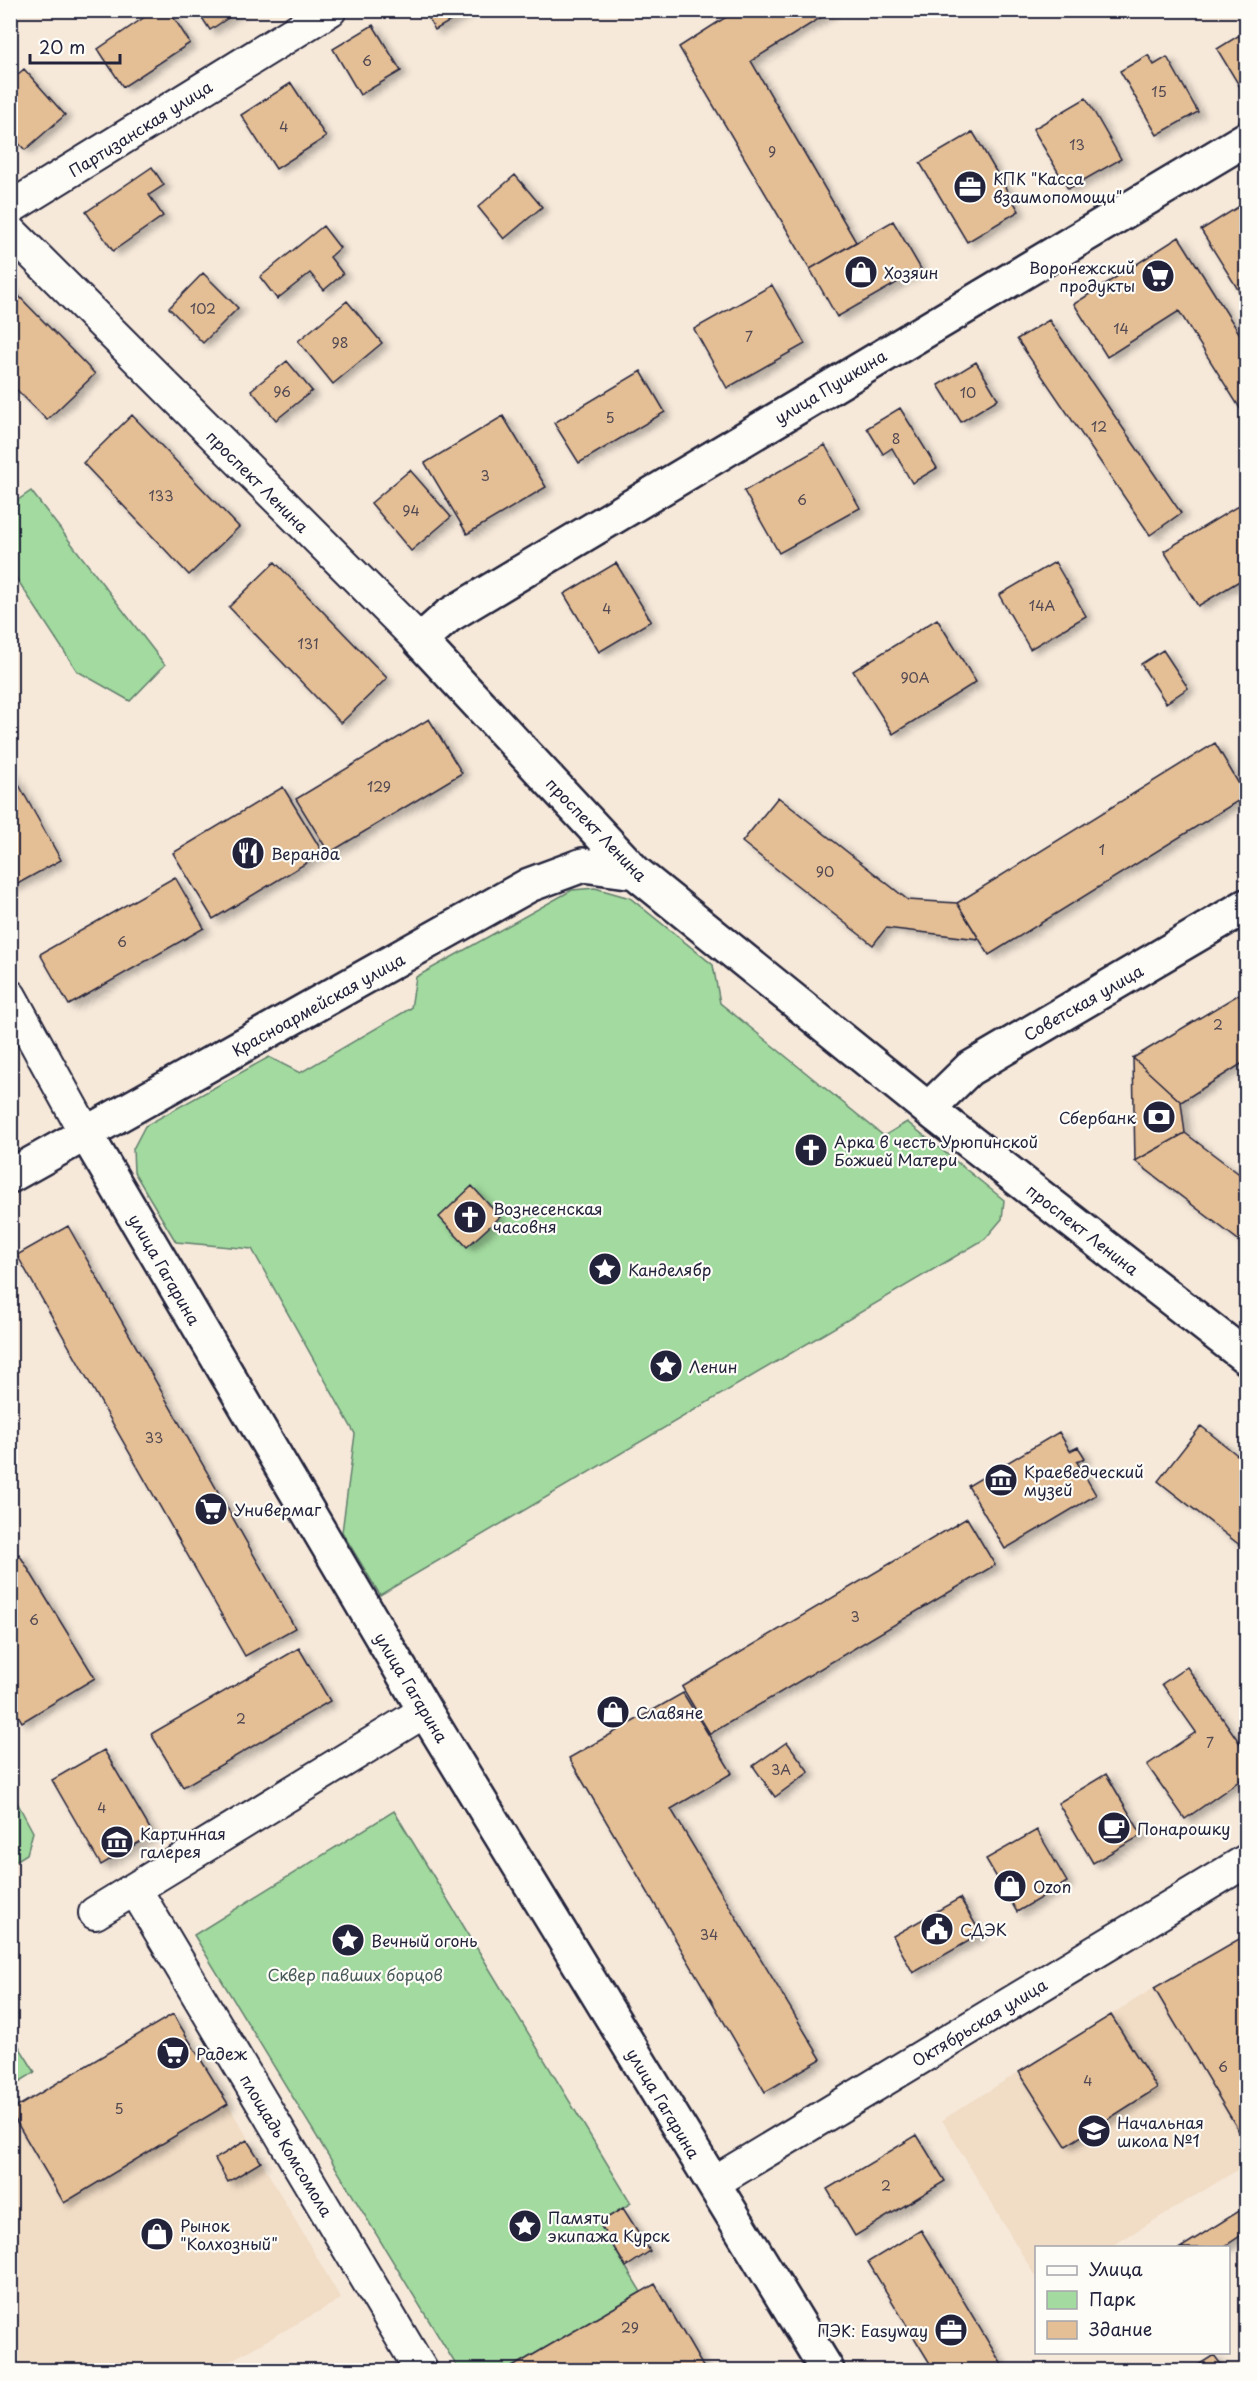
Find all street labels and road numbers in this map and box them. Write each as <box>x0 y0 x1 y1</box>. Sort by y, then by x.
street label: Партизанская улица <box>64 74 216 182</box>
street label: улица Пушкина <box>769 343 891 429</box>
street label: проспект Ленина <box>201 424 315 538</box>
street label: проспект Ленина <box>541 772 653 886</box>
street label: Красноармейская улица <box>227 946 409 1062</box>
street label: Советская улица <box>1019 958 1147 1046</box>
street label: проспект Ленина <box>1022 1178 1144 1280</box>
street label: улица Гагарина <box>123 1209 207 1329</box>
street label: улица Гагарина <box>370 1627 454 1747</box>
street label: Октябрьская улица <box>907 1972 1051 2072</box>
street label: улица Гагарина <box>622 2043 706 2163</box>
street label: площадь Комсомола <box>235 2069 339 2221</box>

